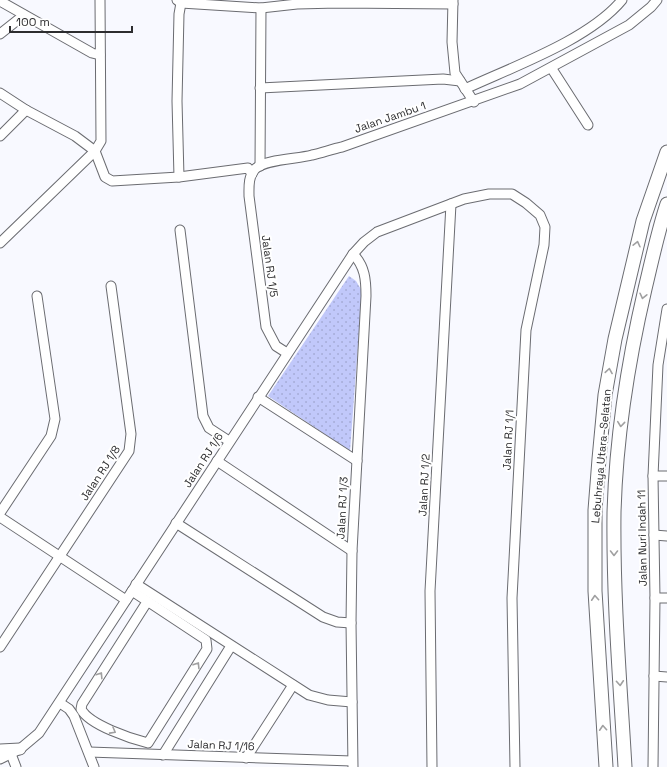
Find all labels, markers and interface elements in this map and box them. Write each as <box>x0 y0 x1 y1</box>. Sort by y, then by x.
scale bar <box>10 8 132 34</box>
text: 100 m <box>16 14 50 30</box>
street label: Jalan Jambu 1 <box>353 98 427 136</box>
street label: Jalan RJ 1/5 <box>259 234 281 298</box>
one-way arrow <box>632 241 641 248</box>
one-way arrow <box>640 292 648 299</box>
one-way arrow <box>604 368 613 374</box>
street label: Lebuhraya Utara–Selatan <box>588 388 614 524</box>
street label: Jalan RJ 1/1 <box>499 409 517 471</box>
one-way arrow <box>617 421 626 427</box>
street label: Jalan RJ 1/6 <box>180 430 226 490</box>
street label: Jalan RJ 1/8 <box>77 443 123 503</box>
street label: Jalan RJ 1/2 <box>415 453 433 517</box>
street label: Jalan RJ 1/3 <box>333 476 351 540</box>
street label: Jalan Nuri Indah 11 <box>634 490 650 586</box>
one-way arrow <box>610 550 618 556</box>
one-way arrow <box>591 595 599 601</box>
one-way arrow <box>192 662 200 669</box>
one-way arrow <box>95 672 103 679</box>
one-way arrow <box>615 680 624 686</box>
one-way arrow <box>599 725 608 731</box>
one-way arrow <box>109 726 116 733</box>
street label: Jalan RJ 1/16 <box>187 737 255 753</box>

